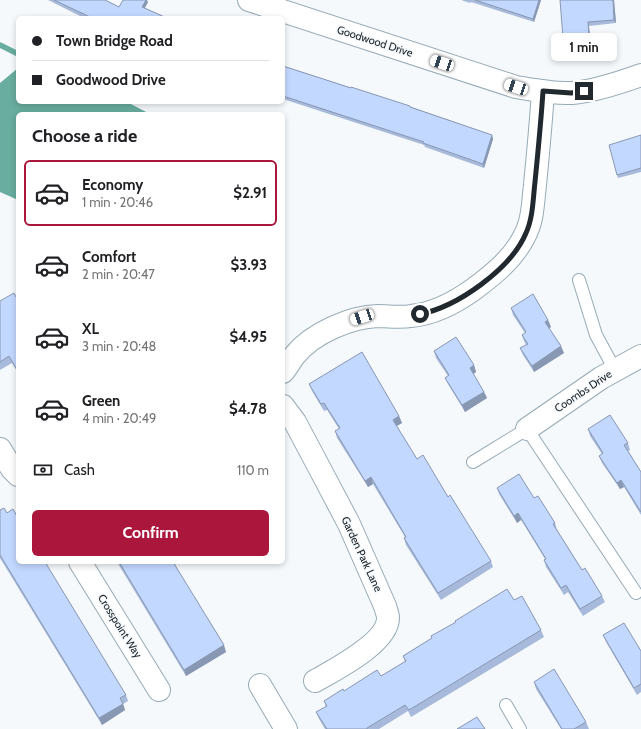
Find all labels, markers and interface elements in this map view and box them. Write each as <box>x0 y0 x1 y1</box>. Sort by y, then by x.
street label: Goodwood Drive <box>335 22 415 60</box>
text: Town Bridge Road <box>56 32 173 50</box>
callout: 1 min <box>551 33 617 61</box>
text: 1 min <box>569 39 599 55</box>
car <box>429 54 455 72</box>
text: Goodwood Drive <box>56 71 166 89</box>
car <box>503 78 529 96</box>
route end <box>575 82 593 100</box>
text: Choose a ride <box>32 125 137 147</box>
icon: car <box>34 175 70 211</box>
text: Economy <box>82 176 143 194</box>
text: $2.91 <box>233 184 267 202</box>
text: 1 min · 20:46 <box>82 194 153 210</box>
icon: car <box>34 247 70 283</box>
text: Comfort <box>82 248 136 266</box>
text: $3.93 <box>231 256 267 274</box>
text: 2 min · 20:47 <box>82 266 155 282</box>
route start <box>411 305 429 323</box>
car <box>349 308 375 326</box>
icon: car <box>34 319 70 355</box>
text: XL <box>82 320 99 338</box>
text: $4.95 <box>229 328 267 346</box>
text: 3 min · 20:48 <box>82 338 156 354</box>
street label: Coombs Drive <box>552 366 615 415</box>
icon: car <box>34 391 70 427</box>
text: Green <box>82 392 120 410</box>
text: $4.78 <box>229 400 267 418</box>
text: 4 min · 20:49 <box>82 410 156 426</box>
icon: cash <box>32 459 54 481</box>
text: Cash <box>64 461 95 479</box>
text: 110 m <box>237 462 269 478</box>
button: Confirm <box>32 510 269 556</box>
street label: Garden Park Lane <box>338 514 386 594</box>
street label: Crosspoint Way <box>95 592 145 661</box>

